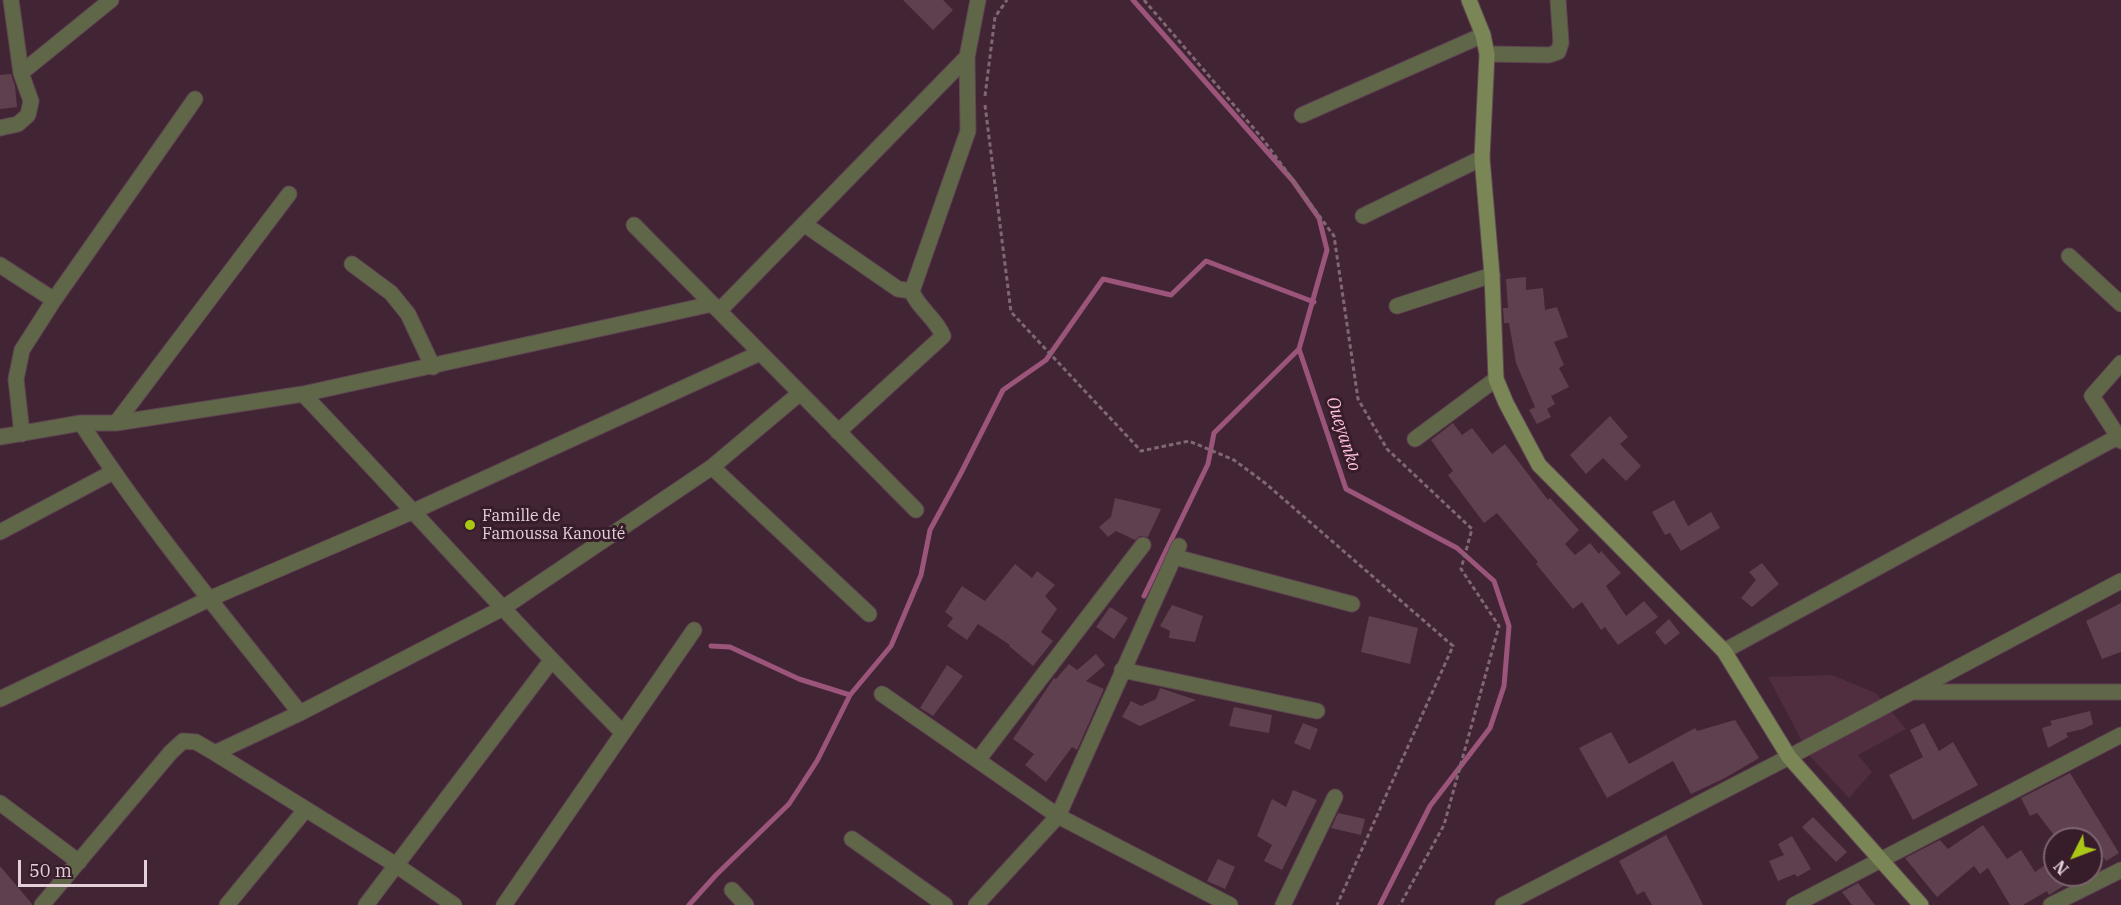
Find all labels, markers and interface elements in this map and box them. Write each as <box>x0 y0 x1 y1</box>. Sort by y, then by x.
water label: Oueyanko <box>1321 394 1365 474</box>
place label: Famille de Famoussa Kanouté <box>482 506 625 544</box>
marker: Famille de Famoussa Kanouté <box>463 518 477 532</box>
north arrow <box>2043 827 2103 887</box>
scale bar <box>21 848 150 886</box>
text: N <box>2049 856 2073 879</box>
text: 50 m <box>29 859 72 882</box>

